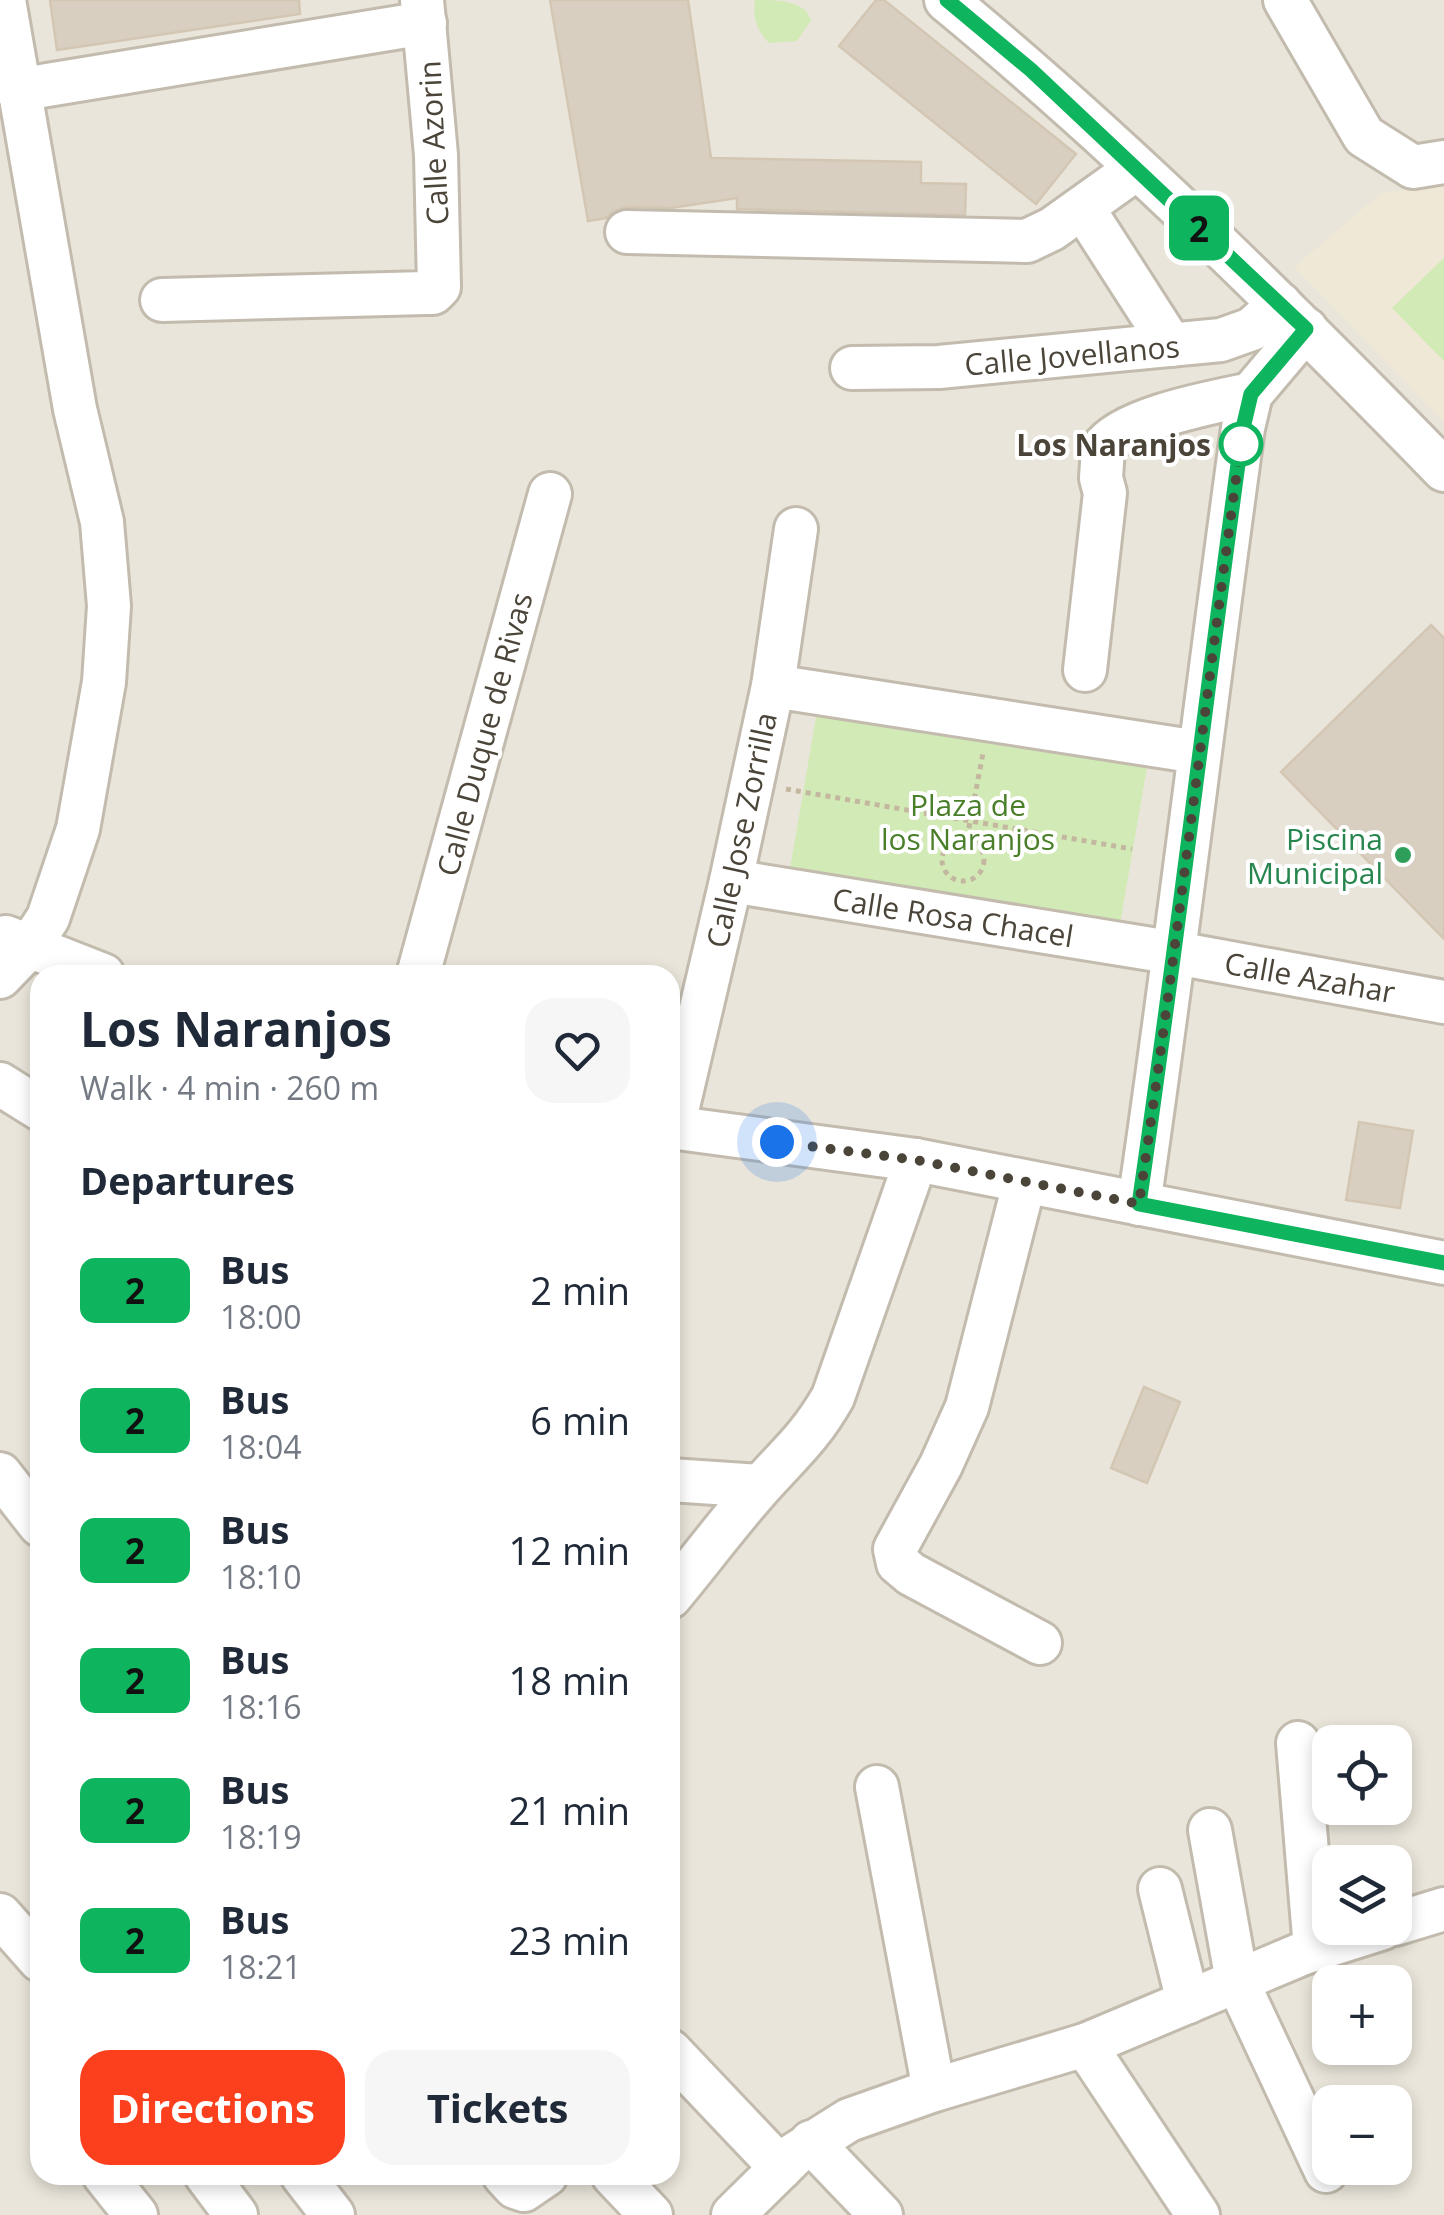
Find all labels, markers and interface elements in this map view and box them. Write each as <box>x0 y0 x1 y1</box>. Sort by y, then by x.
street label: Calle Azorin <box>408 60 458 226</box>
line badge: 2 <box>1166 196 1232 260</box>
text: 2 <box>1189 205 1209 252</box>
street label: Calle Jovellanos <box>963 325 1181 385</box>
marker: Los Naranjos <box>1220 423 1262 465</box>
place label: Los Naranjos <box>1016 424 1211 465</box>
street label: Calle Duque de Rivas <box>426 588 542 880</box>
street label: Calle Jose Zorrilla <box>696 709 786 951</box>
park label: Plaza de los Naranjos <box>881 784 1055 859</box>
place label: Piscina Municipal <box>1247 818 1383 893</box>
marker: Piscina Municipal <box>1392 844 1414 866</box>
street label: Calle Rosa Chacel <box>830 878 1076 956</box>
street label: Calle Azahar <box>1222 942 1398 1012</box>
text: Los Naranjos <box>80 996 392 1061</box>
button: heart <box>525 998 630 1103</box>
text: Walk · 4 min · 260 m <box>80 1066 379 1109</box>
your location <box>752 1117 802 1167</box>
text: Departures <box>80 1154 295 1206</box>
text: Bus <box>220 1243 289 1295</box>
text: 2 min <box>530 1264 630 1316</box>
text: 2 <box>125 1267 145 1314</box>
text: 18:00 <box>220 1295 302 1338</box>
text: Bus <box>220 1373 289 1425</box>
text: 6 min <box>530 1394 630 1446</box>
text: 2 <box>125 1397 145 1444</box>
text: 18:04 <box>220 1425 302 1468</box>
text: Bus <box>220 1503 289 1555</box>
text: 12 min <box>509 1524 630 1576</box>
text: 2 <box>125 1527 145 1574</box>
text: 18:10 <box>220 1555 302 1598</box>
text: Bus <box>220 1633 289 1685</box>
text: 18 min <box>509 1654 630 1706</box>
text: 2 <box>125 1657 145 1704</box>
text: 18:16 <box>220 1685 302 1728</box>
map controls <box>1312 1725 1412 2185</box>
button: locate <box>1312 1725 1412 1825</box>
text: Bus <box>220 1763 289 1815</box>
text: 21 min <box>509 1784 630 1836</box>
text: 2 <box>125 1787 145 1834</box>
text: 18:19 <box>220 1815 302 1858</box>
button: layers <box>1312 1845 1412 1945</box>
text: Bus <box>220 1893 289 1945</box>
text: 23 min <box>509 1914 630 1966</box>
text: 2 <box>125 1917 145 1964</box>
text: 18:21 <box>220 1945 302 1988</box>
button: + <box>1312 1965 1412 2065</box>
button: Directions <box>80 2050 345 2165</box>
button: Tickets <box>365 2050 630 2165</box>
button: − <box>1312 2085 1412 2185</box>

